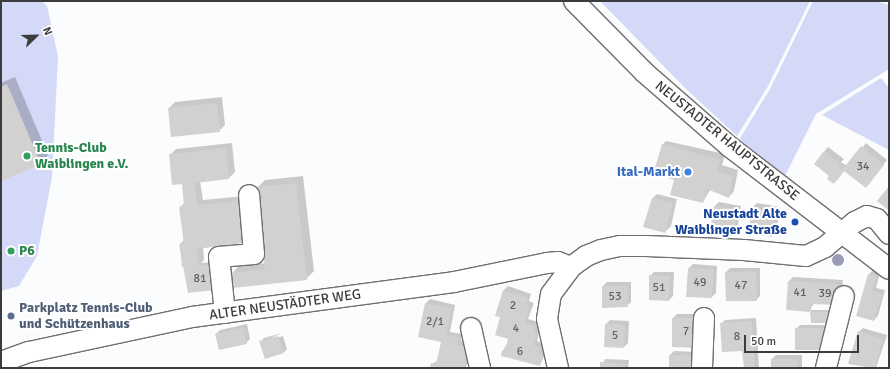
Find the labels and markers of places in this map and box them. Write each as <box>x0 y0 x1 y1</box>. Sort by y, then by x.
place label: Tennis-Club Waiblingen e.V. <box>35 140 129 172</box>
marker: Tennis-Club Waiblingen e.V. <box>22 151 32 161</box>
place label: Ital-Markt <box>617 164 680 180</box>
marker: Ital-Markt <box>683 167 693 177</box>
place label: Neustadt Alte Waiblinger Straße <box>675 206 787 238</box>
marker: Neustadt Alte Waiblinger Straße <box>790 217 800 227</box>
place label: P6 <box>19 243 35 259</box>
marker: P6 <box>6 246 16 256</box>
place label: Parkplatz Tennis-Club und Schützenhaus <box>19 300 153 332</box>
marker: Parkplatz Tennis-Club und Schützenhaus <box>6 311 16 321</box>

